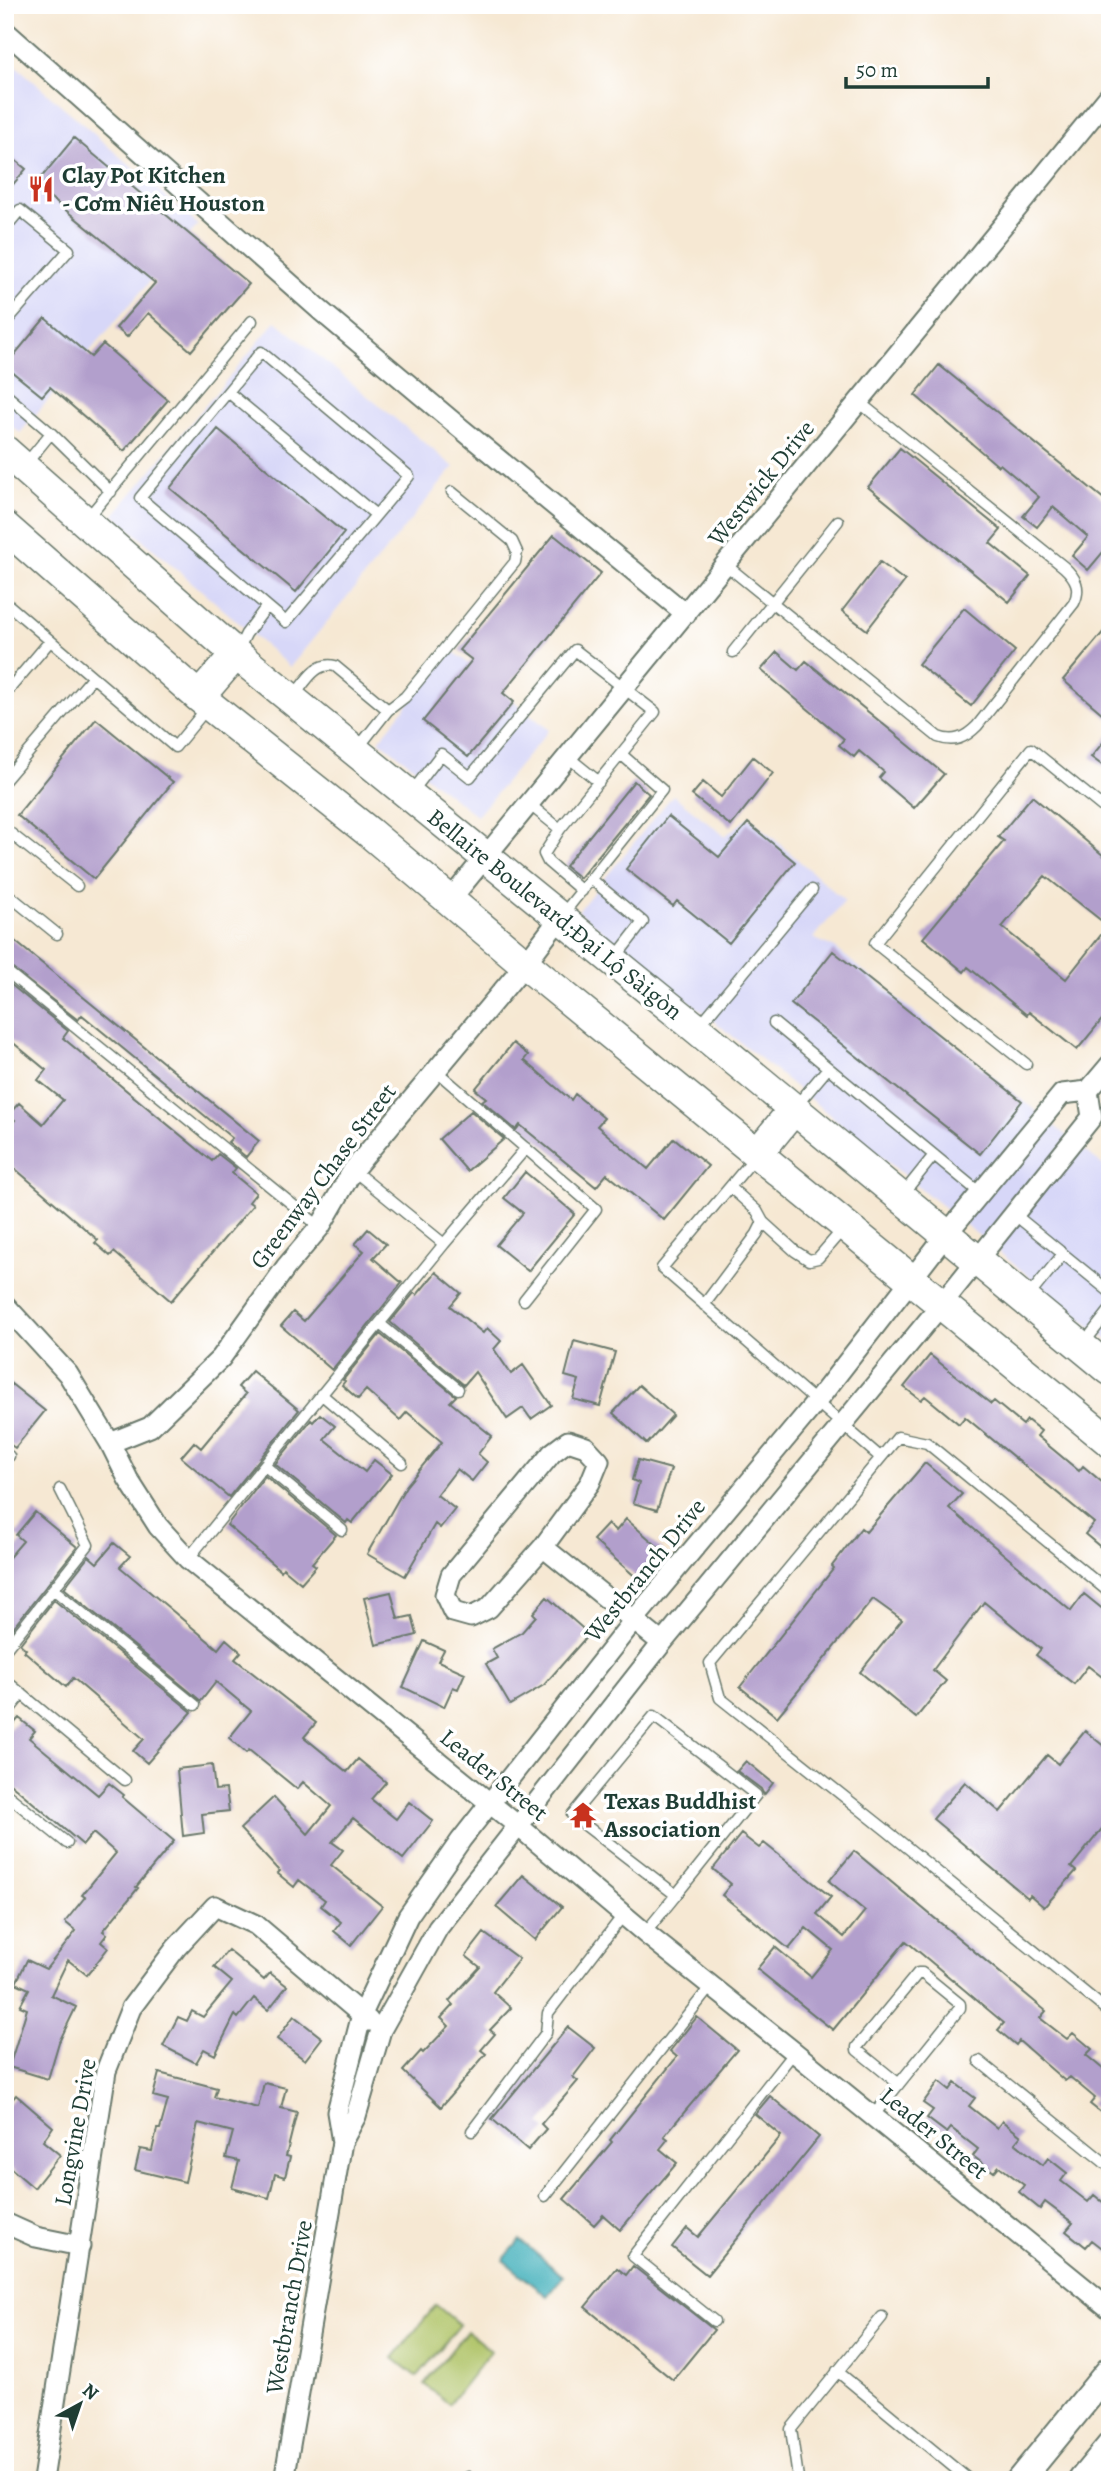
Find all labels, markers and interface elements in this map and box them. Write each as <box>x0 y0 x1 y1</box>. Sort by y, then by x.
scale bar <box>846 46 987 90</box>
text: 50 m <box>856 56 898 84</box>
place label: Clay Pot Kitchen - Cơm Niêu Houston <box>62 159 265 219</box>
restaurant icon: Clay Pot Kitchen - Cơm Niêu Houston <box>26 174 56 204</box>
street label: Westwick Drive <box>700 413 822 553</box>
street label: Bellaire Boulevard;Đại Lộ Sàigòn <box>421 801 689 1027</box>
street label: Greenway Chase Street <box>243 1077 403 1275</box>
street label: Westbranch Drive <box>577 1492 713 1649</box>
street label: Leader Street <box>433 1721 555 1829</box>
place label: Texas Buddhist Association <box>603 1785 756 1845</box>
temple icon: Texas Buddhist Association <box>568 1800 598 1830</box>
street label: Longvine Drive <box>46 2056 104 2208</box>
street label: Leader Street <box>873 2079 995 2187</box>
street label: Westbranch Drive <box>258 2218 320 2397</box>
north arrow <box>46 2370 116 2440</box>
text: N <box>77 2377 104 2406</box>

